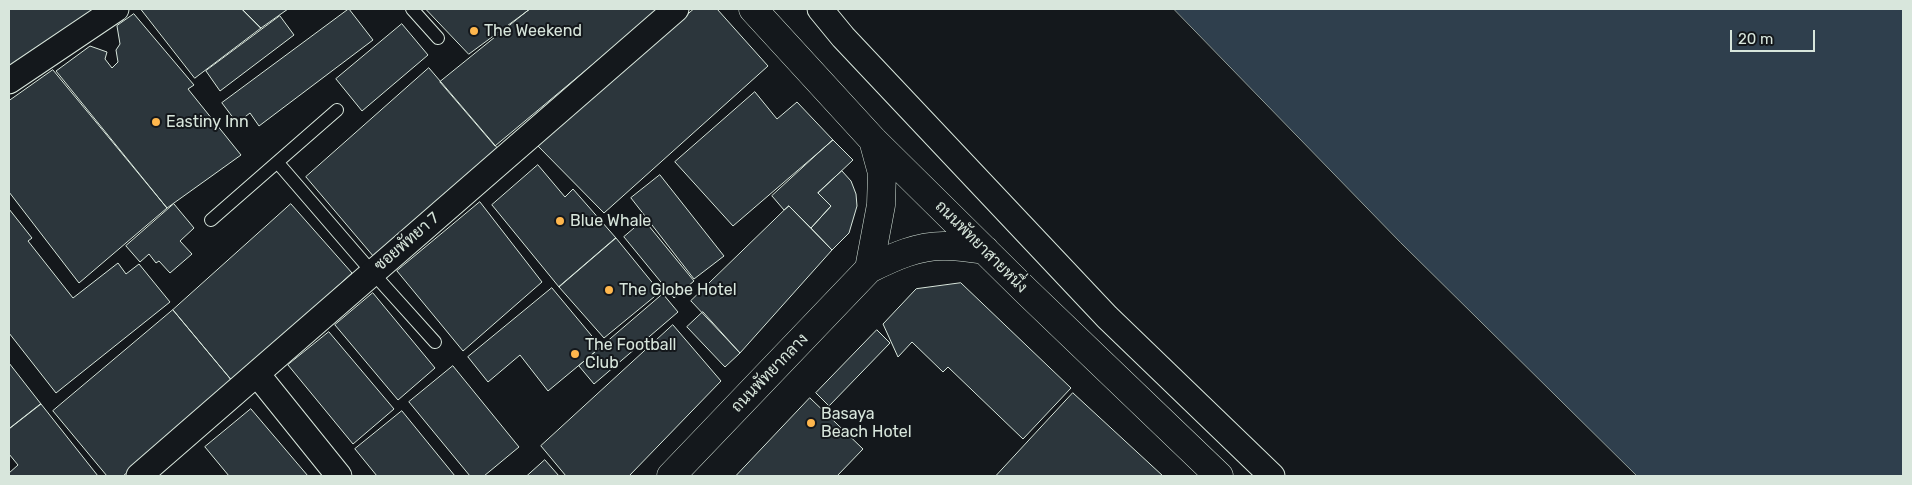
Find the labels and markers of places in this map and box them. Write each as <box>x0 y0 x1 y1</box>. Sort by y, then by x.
place label: The Weekend <box>484 21 582 41</box>
marker: The Weekend <box>468 25 480 37</box>
place label: Eastiny Inn <box>166 112 249 132</box>
marker: Eastiny Inn <box>150 116 162 128</box>
place label: Blue Whale <box>570 211 651 231</box>
marker: Blue Whale <box>554 215 566 227</box>
place label: The Globe Hotel <box>619 280 737 300</box>
marker: The Globe Hotel <box>603 284 615 296</box>
place label: The Football Club <box>585 335 676 373</box>
marker: The Football Club <box>569 348 581 360</box>
place label: Basaya Beach Hotel <box>821 404 912 442</box>
marker: Basaya Beach Hotel <box>805 417 817 429</box>

